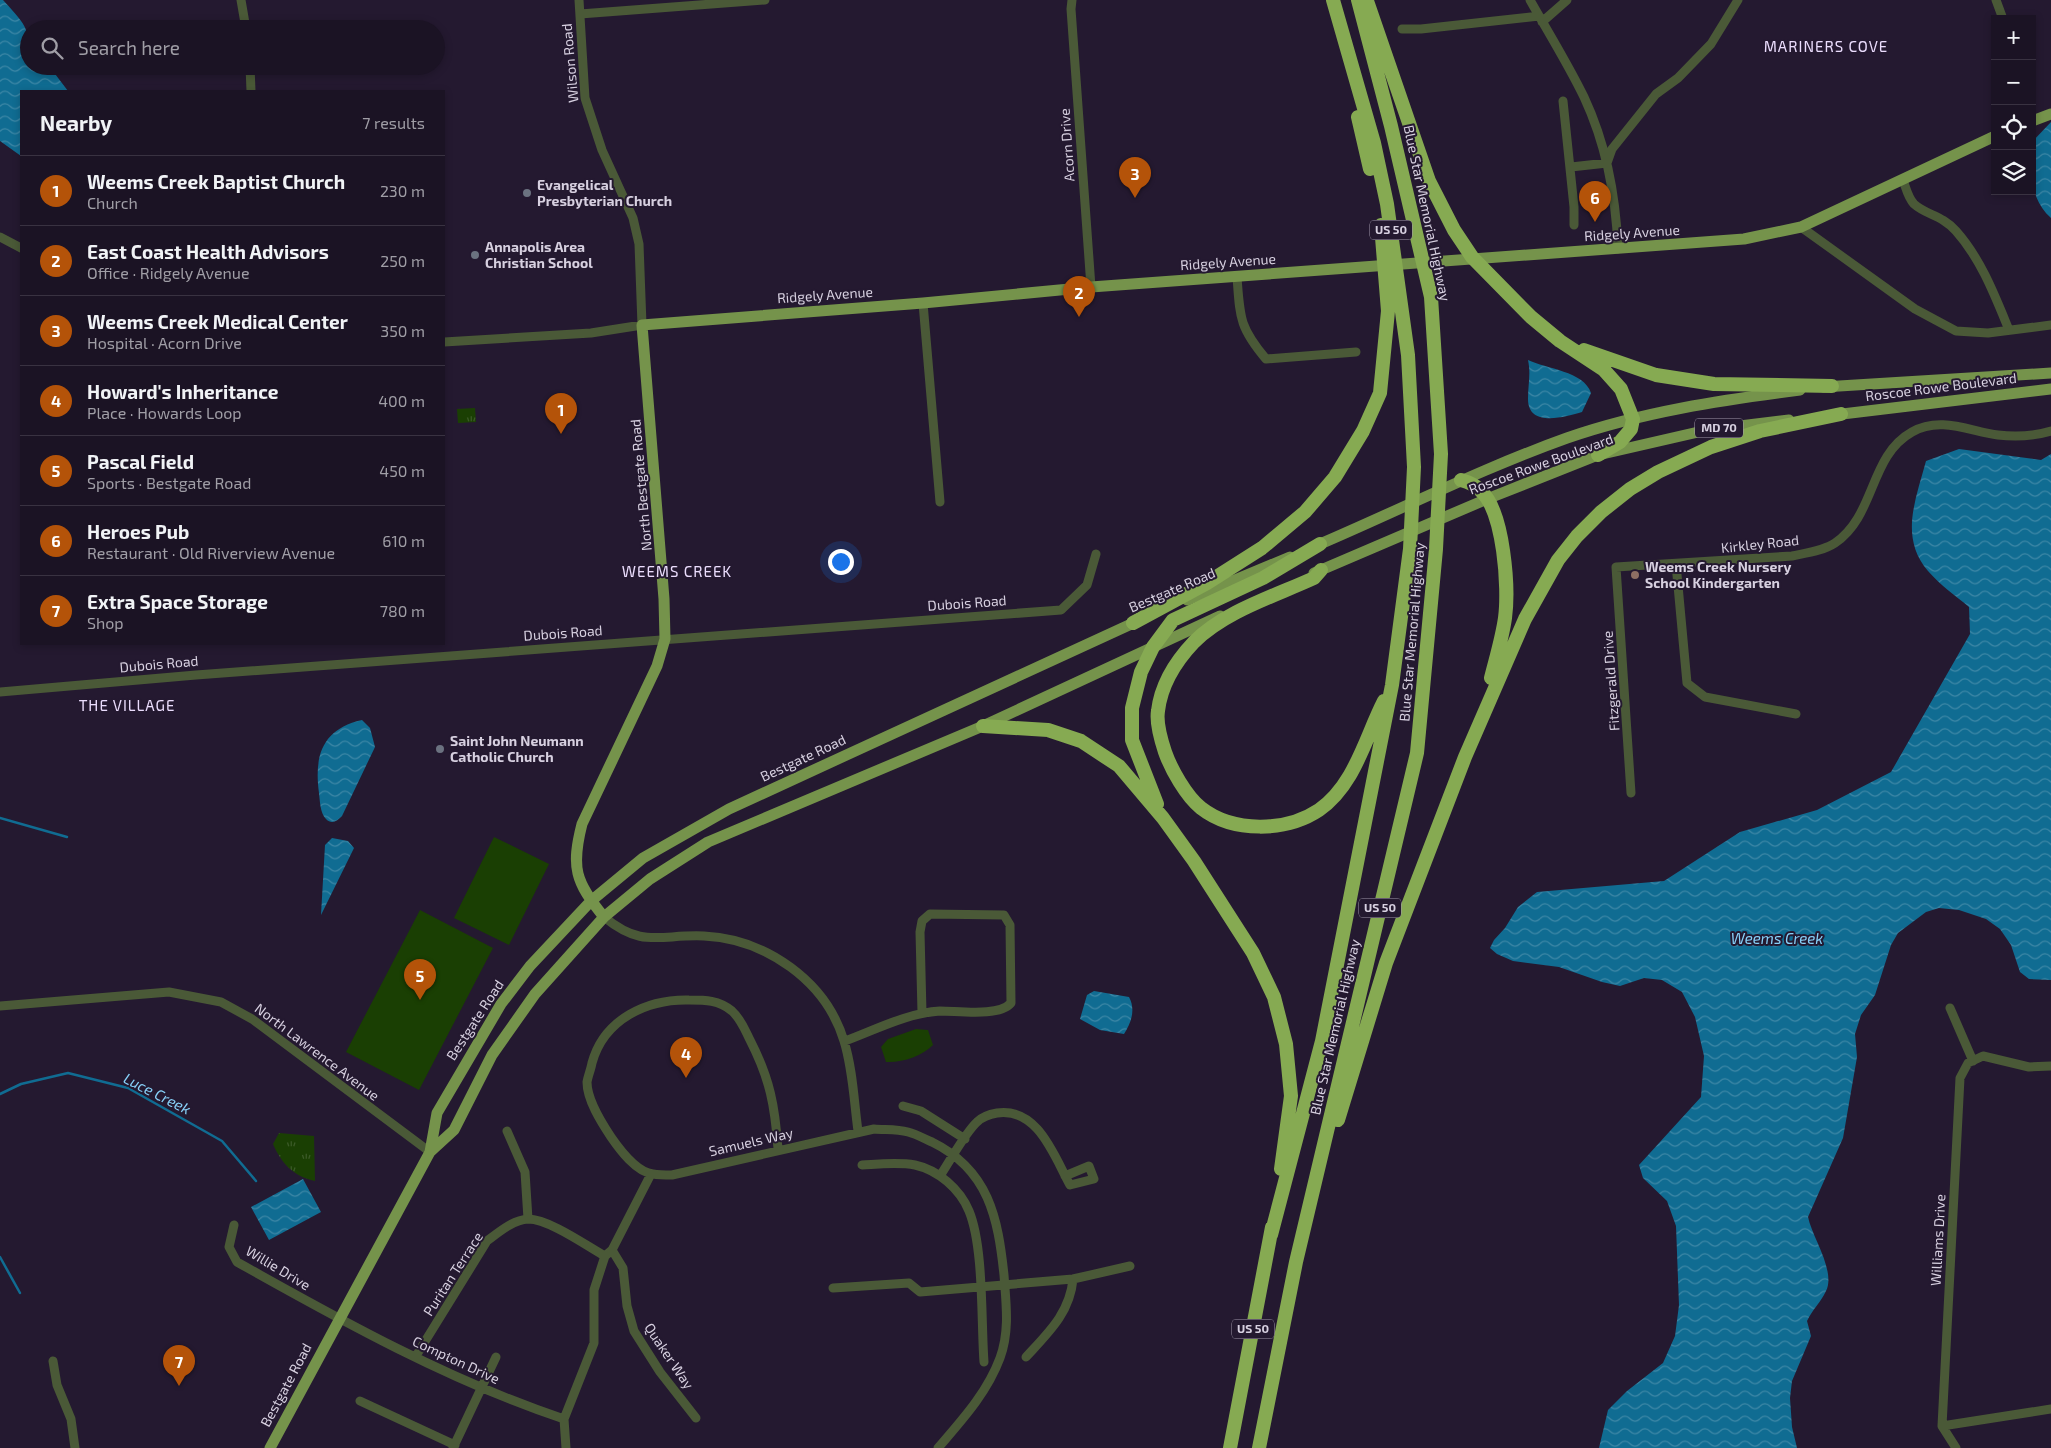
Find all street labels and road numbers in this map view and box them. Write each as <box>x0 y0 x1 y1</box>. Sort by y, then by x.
street label: Wilson Road <box>558 23 581 103</box>
street label: Acorn Drive <box>1055 108 1078 182</box>
street label: Blue Star Memorial Highway <box>1400 123 1455 303</box>
road number: US 50 <box>1370 220 1412 240</box>
street label: Ridgely Avenue <box>1583 221 1680 244</box>
street label: Ridgely Avenue <box>1179 250 1276 273</box>
street label: Ridgely Avenue <box>776 283 873 306</box>
street label: Roscoe Rowe Boulevard <box>1864 369 2018 404</box>
street label: North Bestgate Road <box>626 418 655 552</box>
road number: MD 70 <box>1695 418 1743 438</box>
street label: Roscoe Rowe Boulevard <box>1466 429 1615 498</box>
street label: Kirkley Road <box>1720 531 1800 556</box>
street label: Blue Star Memorial Highway <box>1395 541 1428 722</box>
street label: Bestgate Road <box>1126 564 1218 615</box>
street label: Dubois Road <box>927 591 1007 614</box>
street label: Dubois Road <box>523 621 603 644</box>
street label: Fitzgerald Drive <box>1599 630 1622 732</box>
street label: Dubois Road <box>119 652 199 675</box>
street label: Bestgate Road <box>757 730 848 785</box>
road number: US 50 <box>1359 898 1401 918</box>
street label: Blue Star Memorial Highway <box>1306 937 1363 1116</box>
street label: Bestgate Road <box>442 976 507 1063</box>
street label: North Lawrence Avenue <box>252 999 383 1104</box>
street label: Samuels Way <box>707 1123 795 1159</box>
street label: Williams Drive <box>1927 1194 1948 1286</box>
street label: Puritan Terrace <box>419 1229 486 1319</box>
street label: Willie Drive <box>243 1242 314 1294</box>
street label: Quaker Way <box>641 1319 698 1392</box>
road number: US 50 <box>1232 1320 1274 1338</box>
street label: Compton Drive <box>410 1332 502 1387</box>
street label: Bestgate Road <box>256 1340 315 1430</box>

